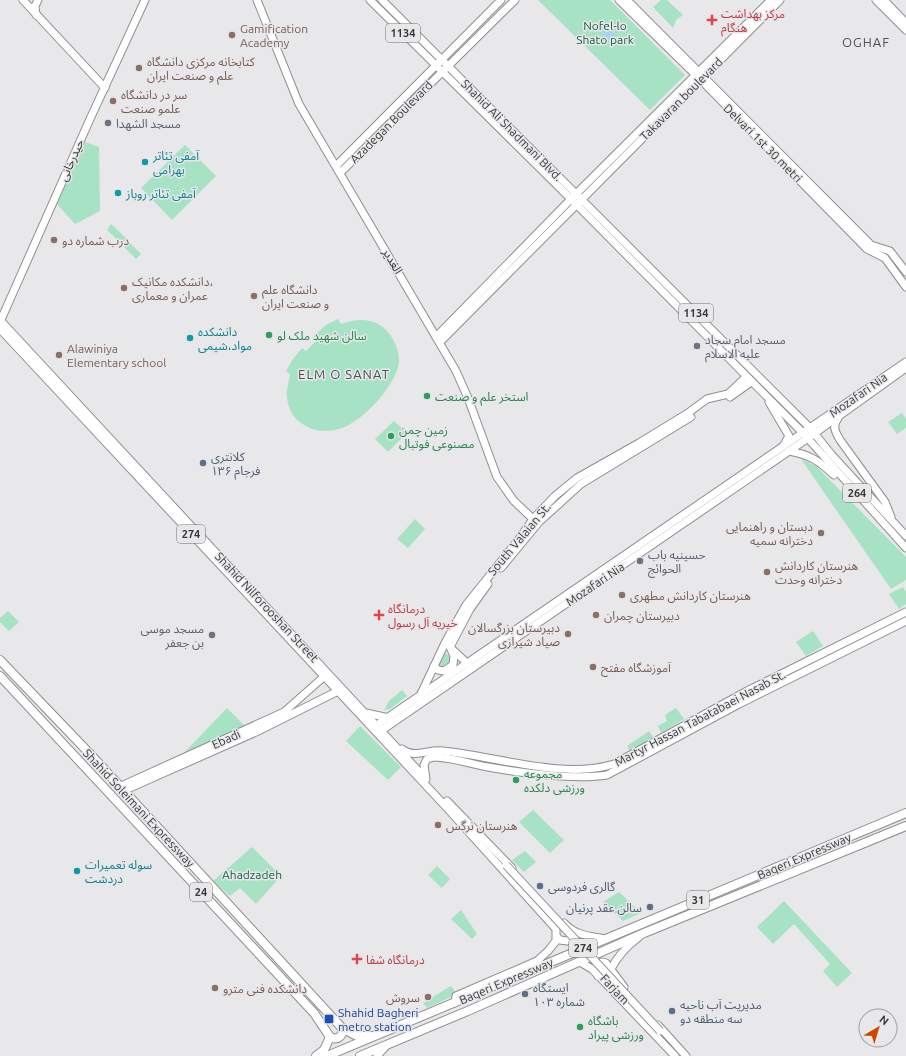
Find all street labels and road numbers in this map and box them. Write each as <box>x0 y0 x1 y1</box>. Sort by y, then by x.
road number: 1134 <box>386 24 420 42</box>
street label: Takavaran boulevard <box>637 55 725 143</box>
street label: Shahid Ali Shadmani Blvd. <box>459 77 565 183</box>
street label: Azadegan Boulevard <box>347 78 435 166</box>
street label: Delvari 1st 30 metri <box>721 101 805 185</box>
street label: حیدرخانی <box>56 137 87 183</box>
street label: الغدیر <box>379 245 405 277</box>
road number: 1134 <box>679 304 713 322</box>
street label: Mozafari Nia <box>827 370 889 420</box>
road number: 264 <box>843 484 871 502</box>
street label: South Valaian St. <box>485 500 553 578</box>
road number: 274 <box>177 525 205 543</box>
street label: Shahid Nilforooshan Street <box>213 550 321 665</box>
street label: Mozafari Nia <box>563 560 627 608</box>
street label: Martyr Hassan Tabatabaei Nasab St. <box>612 667 788 769</box>
street label: Ebadi <box>210 727 242 751</box>
street label: Shahid Soleimani Expressway <box>81 746 197 870</box>
street label: Baqeri Expressway <box>755 830 853 882</box>
road number: 24 <box>190 883 212 901</box>
road number: 31 <box>687 891 709 909</box>
road number: 274 <box>569 939 597 957</box>
street label: Baqeri Expressway <box>457 955 555 1007</box>
street label: Farjam <box>598 971 632 1007</box>

